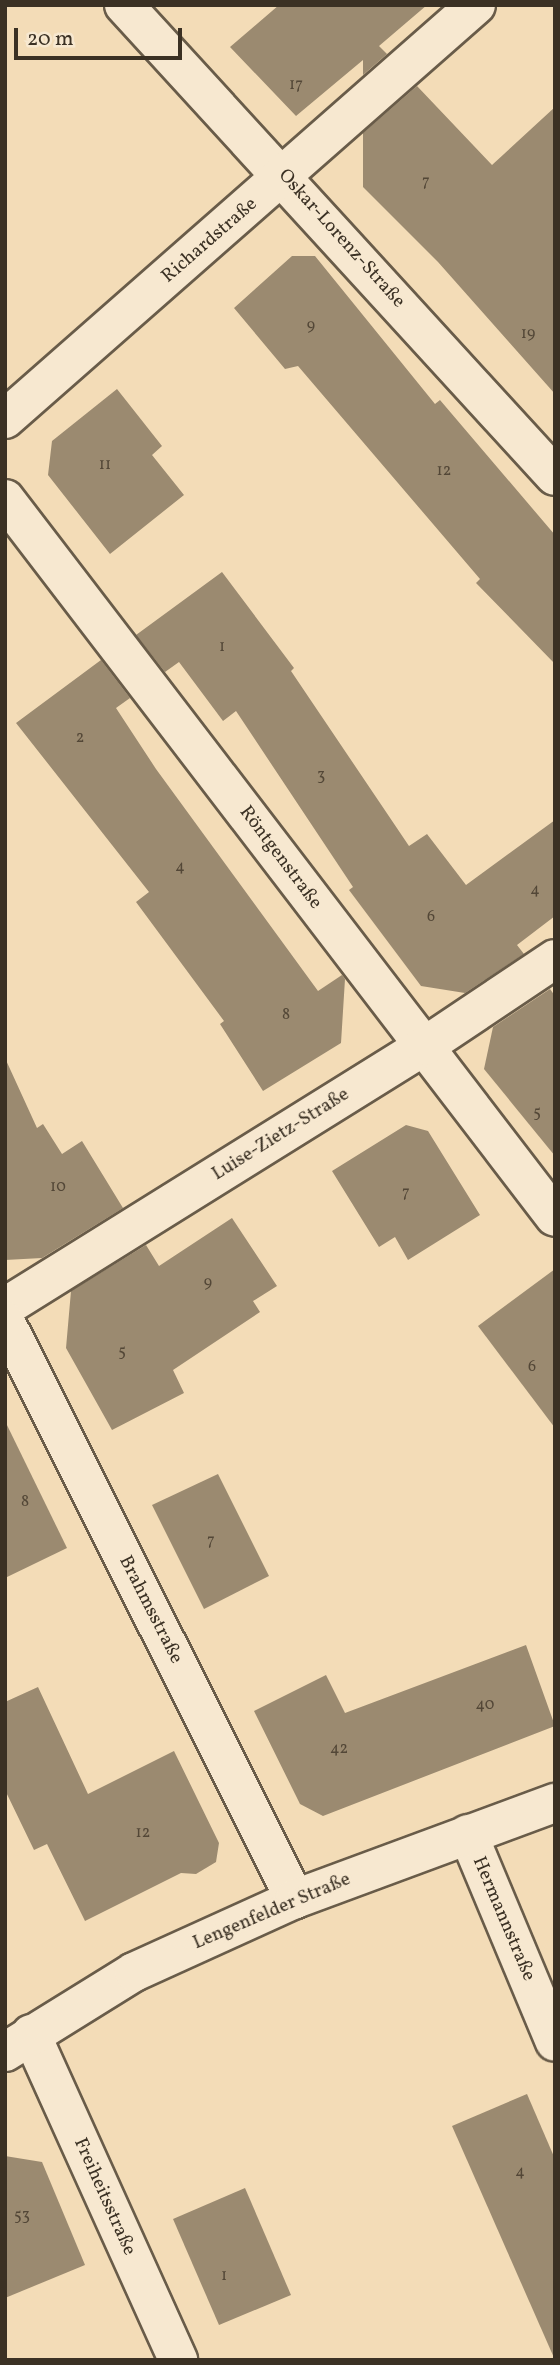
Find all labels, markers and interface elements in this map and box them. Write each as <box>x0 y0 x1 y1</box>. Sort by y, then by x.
scale bar <box>18 14 186 58</box>
text: 20 m <box>27 25 73 54</box>
house number: 17 <box>289 75 303 95</box>
street label: Oskar-Lorenz-Straße <box>273 165 409 313</box>
house number: 7 <box>422 172 430 192</box>
street label: Richardstraße <box>158 193 262 289</box>
house number: 9 <box>307 316 315 336</box>
house number: 19 <box>521 324 535 344</box>
house number: 11 <box>99 455 111 475</box>
house number: 12 <box>437 461 451 481</box>
house number: 1 <box>219 637 225 657</box>
house number: 2 <box>76 728 84 748</box>
house number: 3 <box>317 766 325 786</box>
street label: Röntgenstraße <box>234 802 326 914</box>
house number: 4 <box>175 857 185 877</box>
house number: 4 <box>530 880 540 900</box>
house number: 6 <box>427 907 435 927</box>
house number: 8 <box>282 1005 290 1025</box>
street label: Luise-Zietz-Straße <box>208 1084 354 1186</box>
house number: 5 <box>533 1103 541 1123</box>
house number: 10 <box>50 1177 66 1197</box>
house number: 7 <box>402 1183 410 1203</box>
house number: 9 <box>204 1273 212 1293</box>
house number: 5 <box>118 1342 126 1362</box>
house number: 6 <box>528 1357 536 1377</box>
house number: 8 <box>21 1492 29 1512</box>
house number: 7 <box>207 1531 215 1551</box>
street label: Brahmsstraße <box>113 1552 187 1668</box>
house number: 40 <box>476 1695 494 1715</box>
house number: 42 <box>330 1739 348 1759</box>
house number: 12 <box>136 1823 150 1843</box>
street label: Hermannstraße <box>467 1853 539 1985</box>
street label: Lengenfelder Straße <box>190 1869 354 1955</box>
street label: Freiheitsstraße <box>68 2135 140 2259</box>
house number: 4 <box>515 2162 525 2182</box>
house number: 53 <box>14 2206 30 2226</box>
house number: 1 <box>221 2266 227 2286</box>

